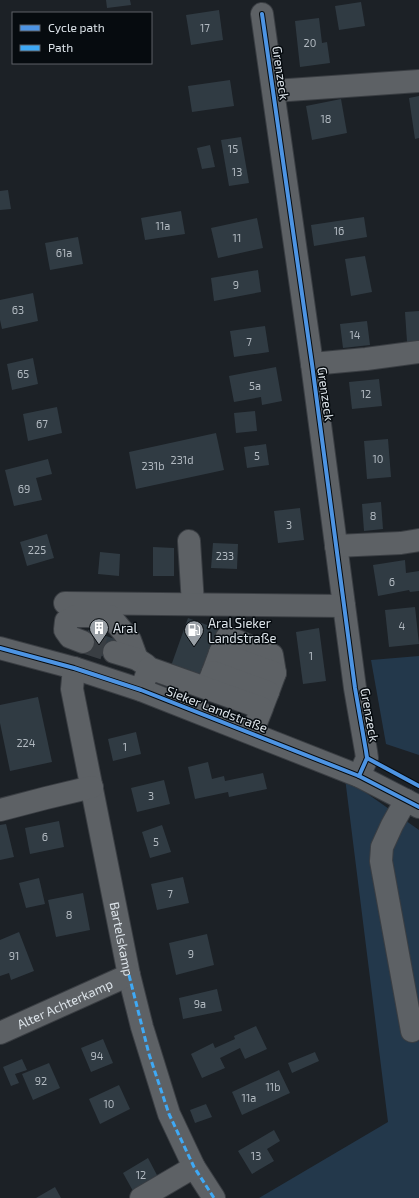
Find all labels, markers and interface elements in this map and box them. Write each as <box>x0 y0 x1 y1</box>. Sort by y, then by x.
legend <box>12 12 152 64</box>
text: Cycle path <box>48 20 105 34</box>
house number: 17 <box>200 21 210 34</box>
house number: 20 <box>304 36 316 49</box>
text: Path <box>48 40 73 54</box>
street label: Grenzeck <box>269 45 293 101</box>
house number: 18 <box>320 112 332 125</box>
house number: 15 <box>228 142 238 155</box>
house number: 13 <box>232 165 242 178</box>
house number: 11a <box>156 219 170 232</box>
house number: 16 <box>334 224 344 237</box>
house number: 11 <box>233 231 241 244</box>
house number: 61a <box>56 246 72 259</box>
house number: 9 <box>233 278 239 291</box>
house number: 63 <box>12 303 24 316</box>
house number: 14 <box>349 328 361 341</box>
house number: 7 <box>246 335 252 348</box>
street label: Grenzeck <box>314 366 338 422</box>
house number: 65 <box>17 367 29 380</box>
house number: 5a <box>249 379 261 392</box>
house number: 12 <box>361 387 371 400</box>
house number: 67 <box>36 417 48 430</box>
house number: 5 <box>254 449 260 462</box>
house number: 10 <box>372 452 384 465</box>
house number: 231d <box>171 453 193 466</box>
house number: 231b <box>142 459 164 472</box>
house number: 69 <box>18 482 30 495</box>
house number: 8 <box>370 509 376 522</box>
house number: 3 <box>286 518 292 531</box>
house number: 225 <box>28 543 46 556</box>
house number: 233 <box>216 549 234 562</box>
house number: 6 <box>389 575 395 588</box>
place label: Aral Sieker Landstraße <box>208 615 277 646</box>
building icon: Aral <box>88 617 110 645</box>
fuel station icon: Aral Sieker Landstraße <box>183 619 205 647</box>
house number: 4 <box>399 619 406 632</box>
place label: Aral <box>113 620 137 636</box>
house number: 1 <box>309 649 313 662</box>
street label: Sieker Landstraße <box>164 682 270 736</box>
street label: Grenzeck <box>357 687 383 744</box>
house number: 224 <box>16 736 36 749</box>
house number: 1 <box>123 740 127 753</box>
house number: 3 <box>148 789 154 802</box>
house number: 6 <box>42 830 48 843</box>
house number: 5 <box>153 835 159 848</box>
house number: 7 <box>167 887 173 900</box>
street label: Bartelskamp <box>107 900 137 978</box>
house number: 8 <box>66 908 72 921</box>
house number: 9 <box>188 947 194 960</box>
house number: 91 <box>9 949 19 962</box>
street label: Alter Achterkamp <box>14 975 115 1032</box>
house number: 9a <box>194 997 206 1010</box>
house number: 94 <box>90 1049 104 1062</box>
house number: 92 <box>35 1074 47 1087</box>
house number: 11b <box>265 1080 281 1093</box>
house number: 11a <box>242 1091 256 1104</box>
house number: 10 <box>103 1097 115 1110</box>
house number: 13 <box>251 1149 261 1162</box>
house number: 12 <box>136 1168 146 1181</box>

